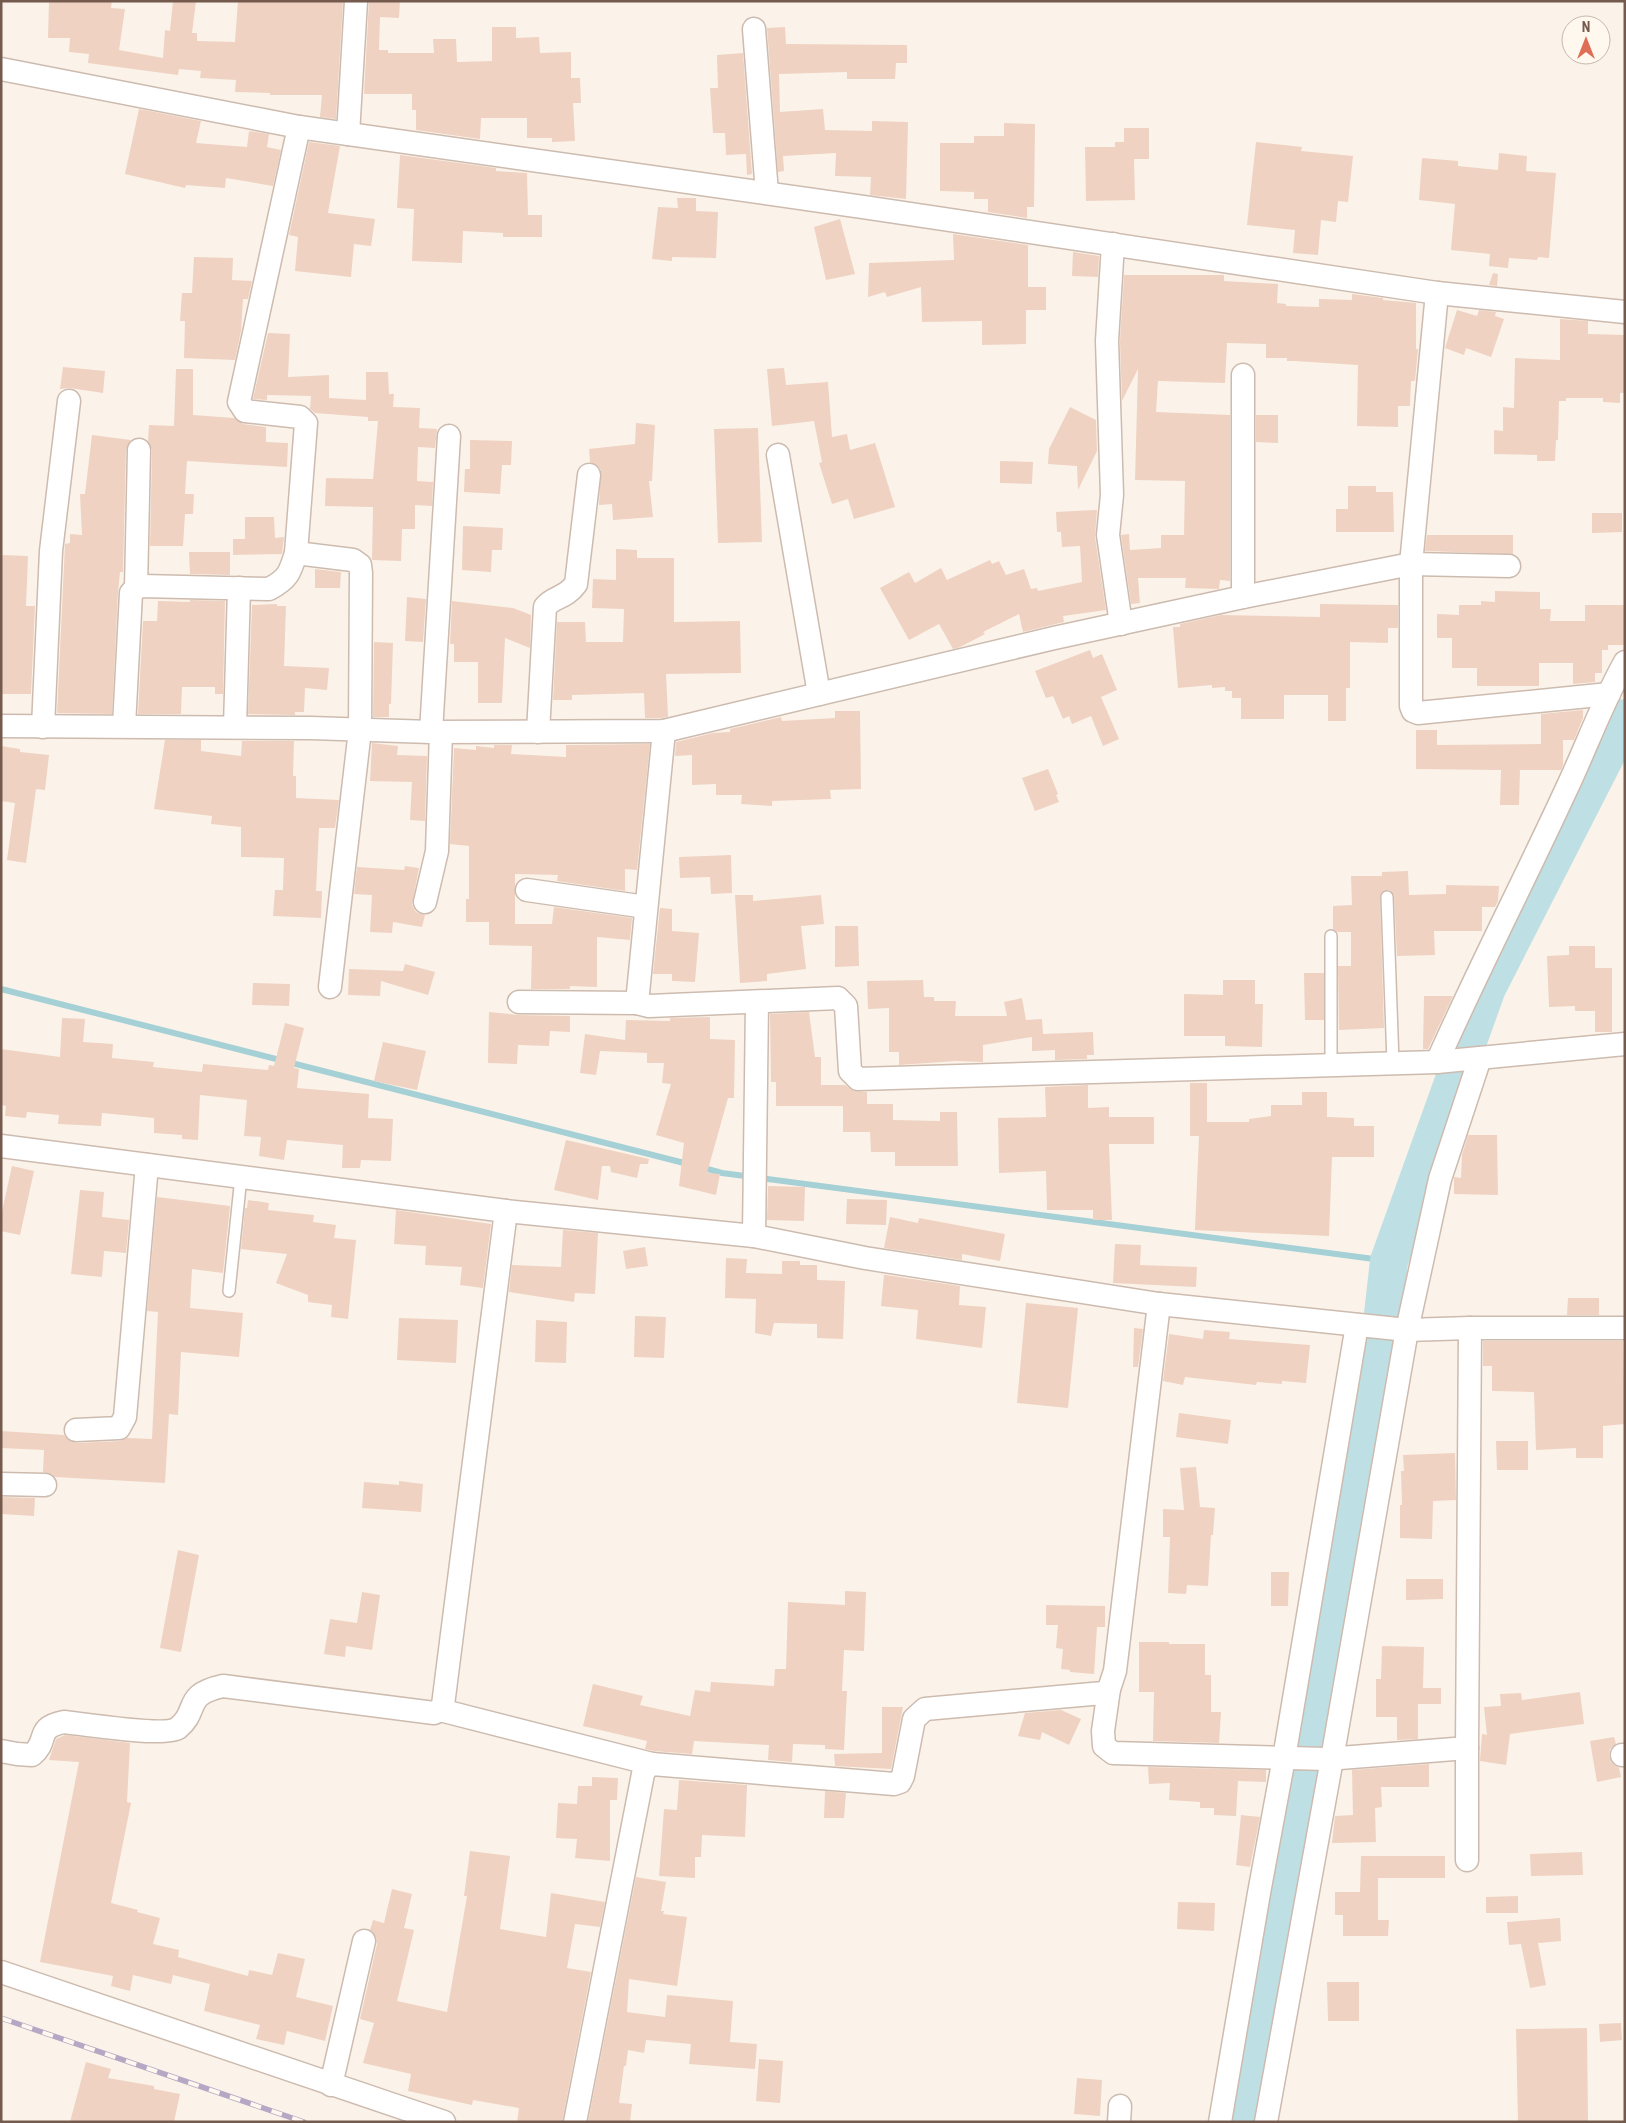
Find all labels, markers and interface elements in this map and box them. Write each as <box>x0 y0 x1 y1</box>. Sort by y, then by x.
north arrow <box>1561 15 1611 65</box>
text: N <box>1582 19 1590 35</box>

